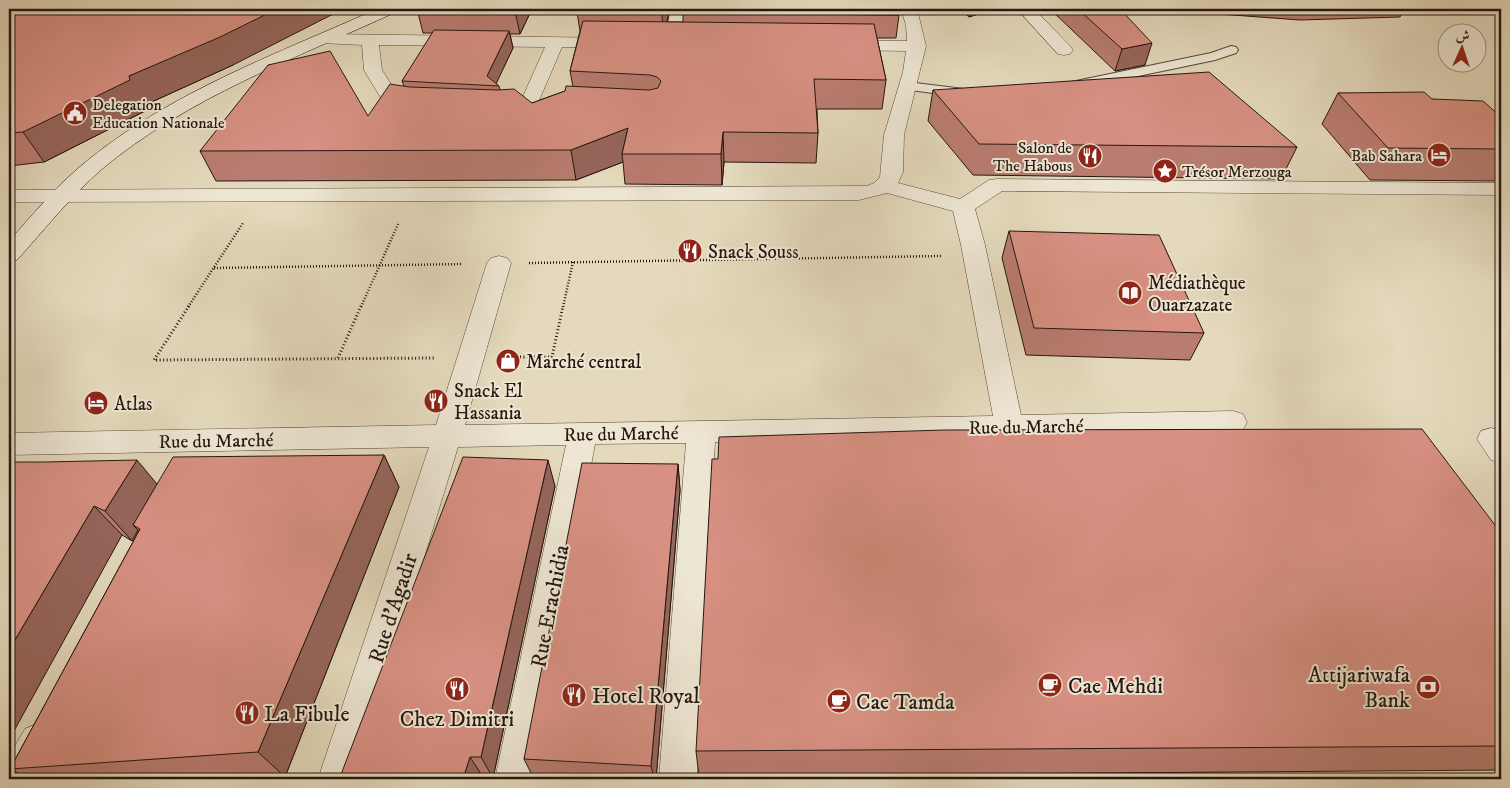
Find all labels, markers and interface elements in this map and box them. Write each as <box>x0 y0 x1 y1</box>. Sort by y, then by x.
north arrow <box>1438 22 1488 72</box>
text: ش <box>1455 27 1470 45</box>
place label: Delegation Education Nationale <box>92 95 225 133</box>
public building icon: Delegation Education Nationale <box>62 100 88 126</box>
place label: Salon de The Habous <box>993 138 1072 176</box>
hotel icon: Bab Sahara <box>1426 142 1452 168</box>
restaurant icon: Salon de The Habous <box>1077 143 1103 169</box>
place label: Bab Sahara <box>1351 146 1422 166</box>
place icon: Trésor Merzouga <box>1152 158 1178 184</box>
place label: Trésor Merzouga <box>1182 162 1292 182</box>
restaurant icon: Snack Souss <box>677 238 703 264</box>
place label: Snack Souss <box>708 241 799 264</box>
place label: Médiathèque Ouarzazate <box>1148 272 1246 317</box>
library icon: Médiathèque Ouarzazate <box>1117 280 1143 306</box>
shop icon: Marché central <box>495 348 521 374</box>
place label: Marché central <box>526 351 642 374</box>
place label: Snack El Hassania <box>454 380 523 425</box>
restaurant icon: Snack El Hassania <box>423 388 449 414</box>
hotel icon: Atlas <box>83 390 109 416</box>
place label: Atlas <box>114 393 152 416</box>
street label: Rue du Marché <box>968 415 1084 440</box>
street label: Rue du Marché <box>563 422 679 447</box>
street label: Rue du Marché <box>158 429 274 454</box>
street label: Rue Erachidia <box>525 542 576 670</box>
street label: Rue d'Agadir <box>363 549 424 667</box>
place label: Attijariwafa Bank <box>1308 662 1411 714</box>
cafe icon: Cae Mehdi <box>1037 672 1063 698</box>
place label: Cae Mehdi <box>1068 673 1163 700</box>
bank icon: Attijariwafa Bank <box>1415 674 1441 700</box>
restaurant icon: Chez Dimitri <box>444 676 470 702</box>
restaurant icon: Hotel Royal <box>561 682 587 708</box>
place label: Hotel Royal <box>592 683 700 710</box>
cafe icon: Cae Tamda <box>826 688 852 714</box>
place label: Cae Tamda <box>856 689 955 716</box>
restaurant icon: La Fibule <box>234 700 260 726</box>
place label: La Fibule <box>264 701 350 728</box>
place label: Chez Dimitri <box>400 706 514 733</box>

